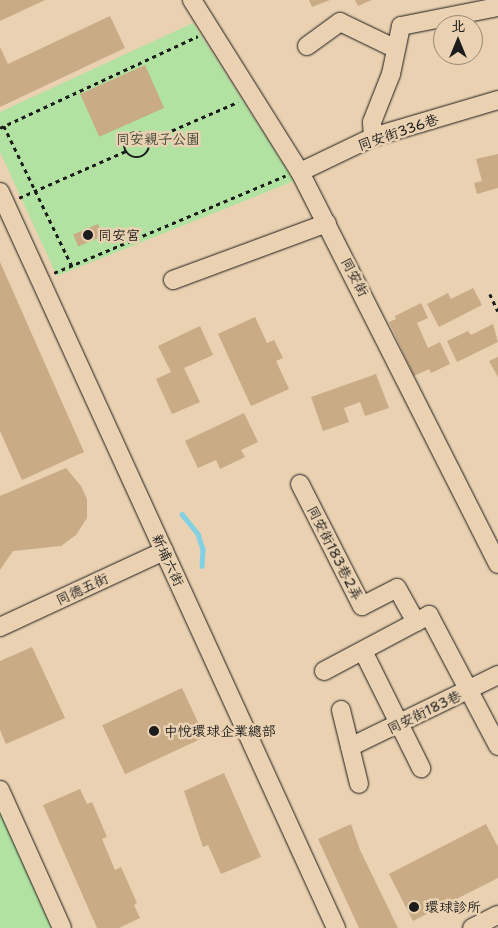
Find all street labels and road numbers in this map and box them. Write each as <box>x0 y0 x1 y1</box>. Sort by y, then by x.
street label: 同安街336巷 <box>355 110 441 154</box>
street label: 同安街 <box>338 255 372 299</box>
street label: 同安街183巷2弄 <box>304 503 366 603</box>
street label: 新埔六街 <box>149 531 187 589</box>
street label: 同德五街 <box>53 570 111 608</box>
street label: 同安街183巷 <box>384 687 464 737</box>

